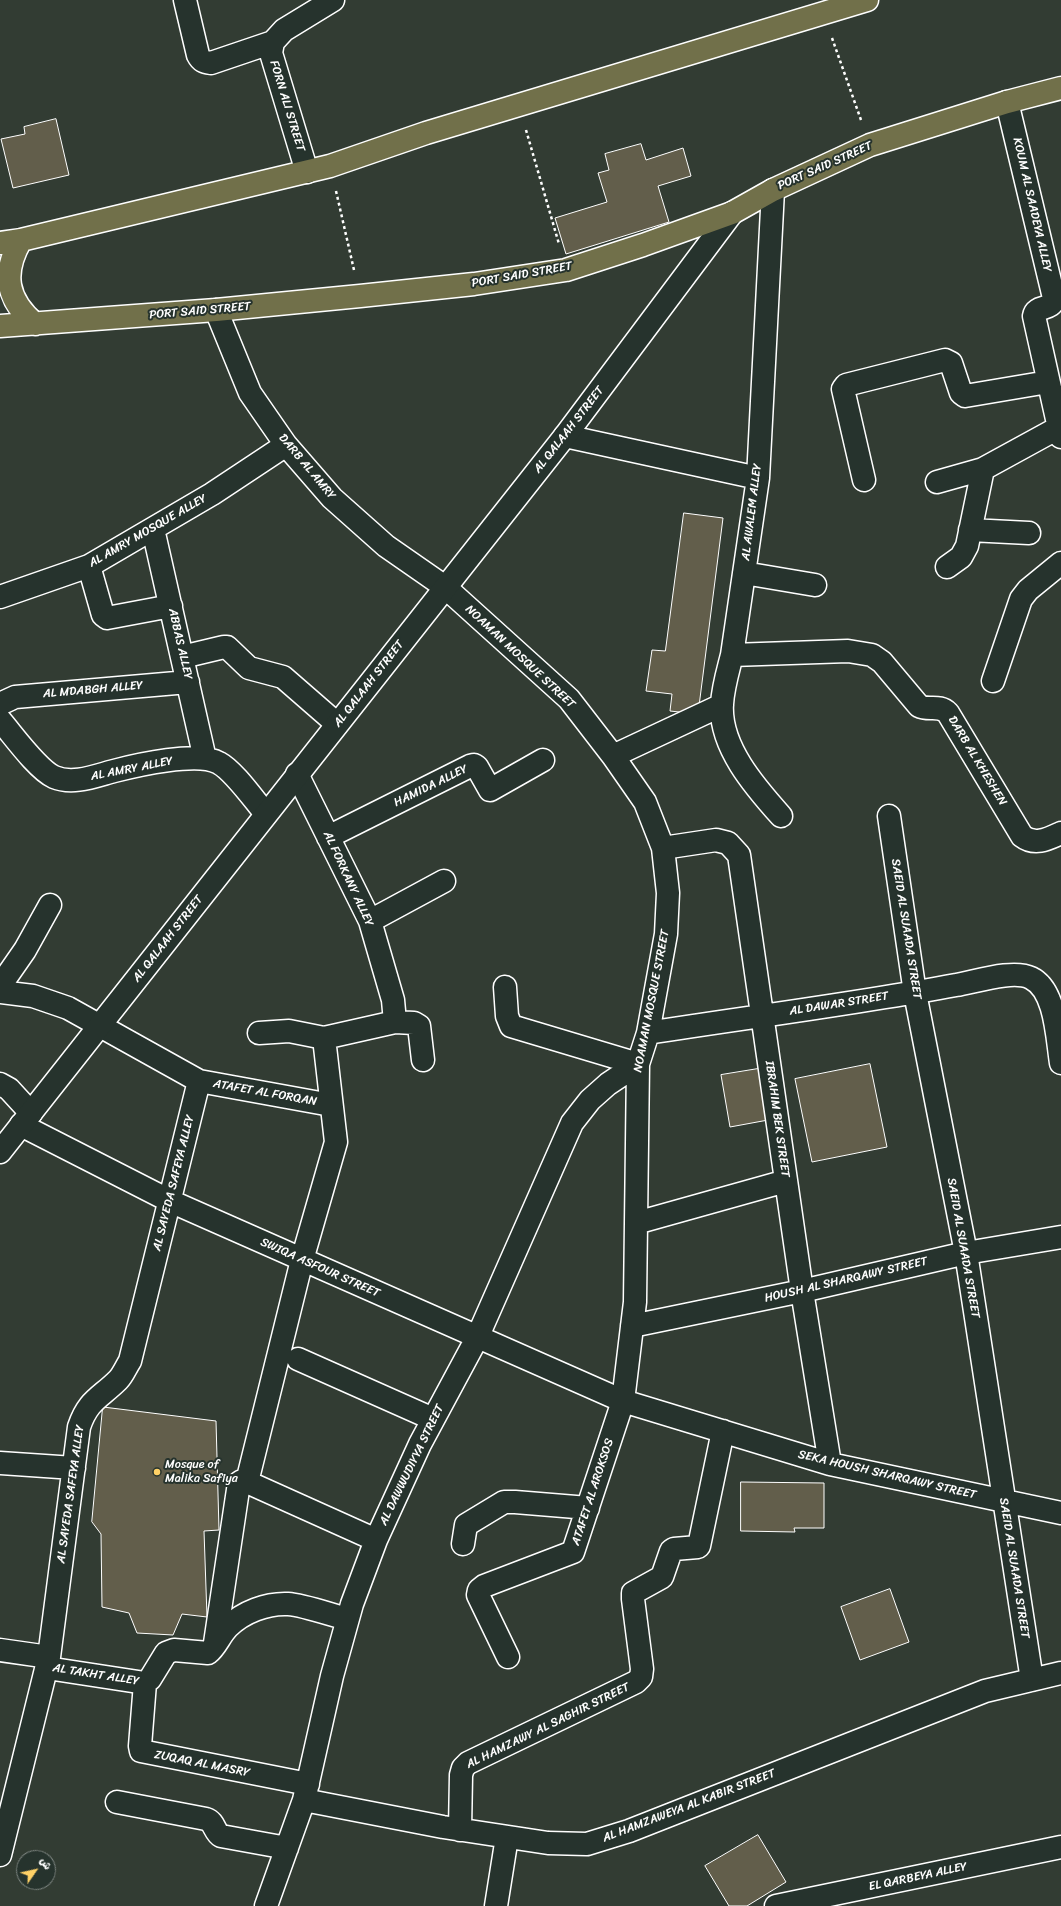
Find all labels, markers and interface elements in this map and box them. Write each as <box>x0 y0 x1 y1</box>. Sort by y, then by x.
street label: FORN ALI STREET <box>266 59 308 153</box>
street label: KOUM AL SAADEYA ALLEY <box>1009 136 1055 274</box>
street label: PORT SAID STREET <box>776 139 874 193</box>
street label: PORT SAID STREET <box>471 259 573 291</box>
street label: PORT SAID STREET <box>149 299 251 323</box>
street label: AL QALAAH STREET <box>531 384 607 476</box>
street label: DARB AL AMRY <box>275 431 339 503</box>
street label: AL AWALEM ALLEY <box>739 463 765 561</box>
street label: AL AMRY MOSQUE ALLEY <box>86 491 210 571</box>
street label: NOAMAN MOSQUE STREET <box>462 602 578 712</box>
street label: ABBAS ALLEY <box>165 607 195 681</box>
street label: AL QALAAH STREET <box>331 638 407 730</box>
street label: AL MDABGH ALLEY <box>42 678 144 702</box>
street label: DARB AL KHESHEN <box>945 714 1009 808</box>
street label: AL AMRY ALLEY <box>90 754 174 784</box>
street label: HAMIDA ALLEY <box>392 762 470 810</box>
street label: AL FORKANY ALLEY <box>320 829 376 929</box>
street label: SAEID AL SUAADA STREET <box>888 858 924 1000</box>
street label: AL QALAAH STREET <box>130 893 206 985</box>
street label: NOAMAN MOSQUE STREET <box>631 928 673 1074</box>
street label: AL DAWAR STREET <box>788 989 890 1019</box>
street label: IBRAHIM BEK STREET <box>762 1060 792 1178</box>
street label: ATAFET AL FORQAN <box>212 1077 318 1109</box>
street label: AL SAYEDA SAFEYA ALLEY <box>150 1113 198 1253</box>
street label: SAEID AL SUAADA STREET <box>944 1177 982 1319</box>
street label: SWIQA ASFOUR STREET <box>258 1235 382 1301</box>
street label: HOUSH AL SHARQAWY STREET <box>763 1254 929 1306</box>
street label: AL DAWWUDIYYA STREET <box>376 1402 448 1528</box>
street label: AL SAYEDA SAFEYA ALLEY <box>54 1424 88 1564</box>
street label: ATAFET AL AROKSOS <box>569 1437 617 1547</box>
street label: SEKA HOUSH SHARQAWY STREET <box>796 1447 978 1503</box>
place label: Mosque of Malika Safiya <box>165 1458 238 1486</box>
marker: Mosque of Malika Safiya <box>152 1467 162 1477</box>
street label: SAEID AL SUAADA STREET <box>996 1497 1032 1639</box>
street label: AL TAKHT ALLEY <box>52 1661 140 1689</box>
street label: AL HAMZAWY AL SAGHIR STREET <box>464 1680 632 1772</box>
street label: ZUQAQ AL MASRY <box>153 1748 251 1780</box>
street label: AL HAMZAWEYA AL KABIR STREET <box>601 1766 777 1846</box>
north arrow <box>16 1850 56 1890</box>
text: ش <box>34 1853 57 1874</box>
street label: EL QARBEYA ALLEY <box>867 1860 969 1894</box>

